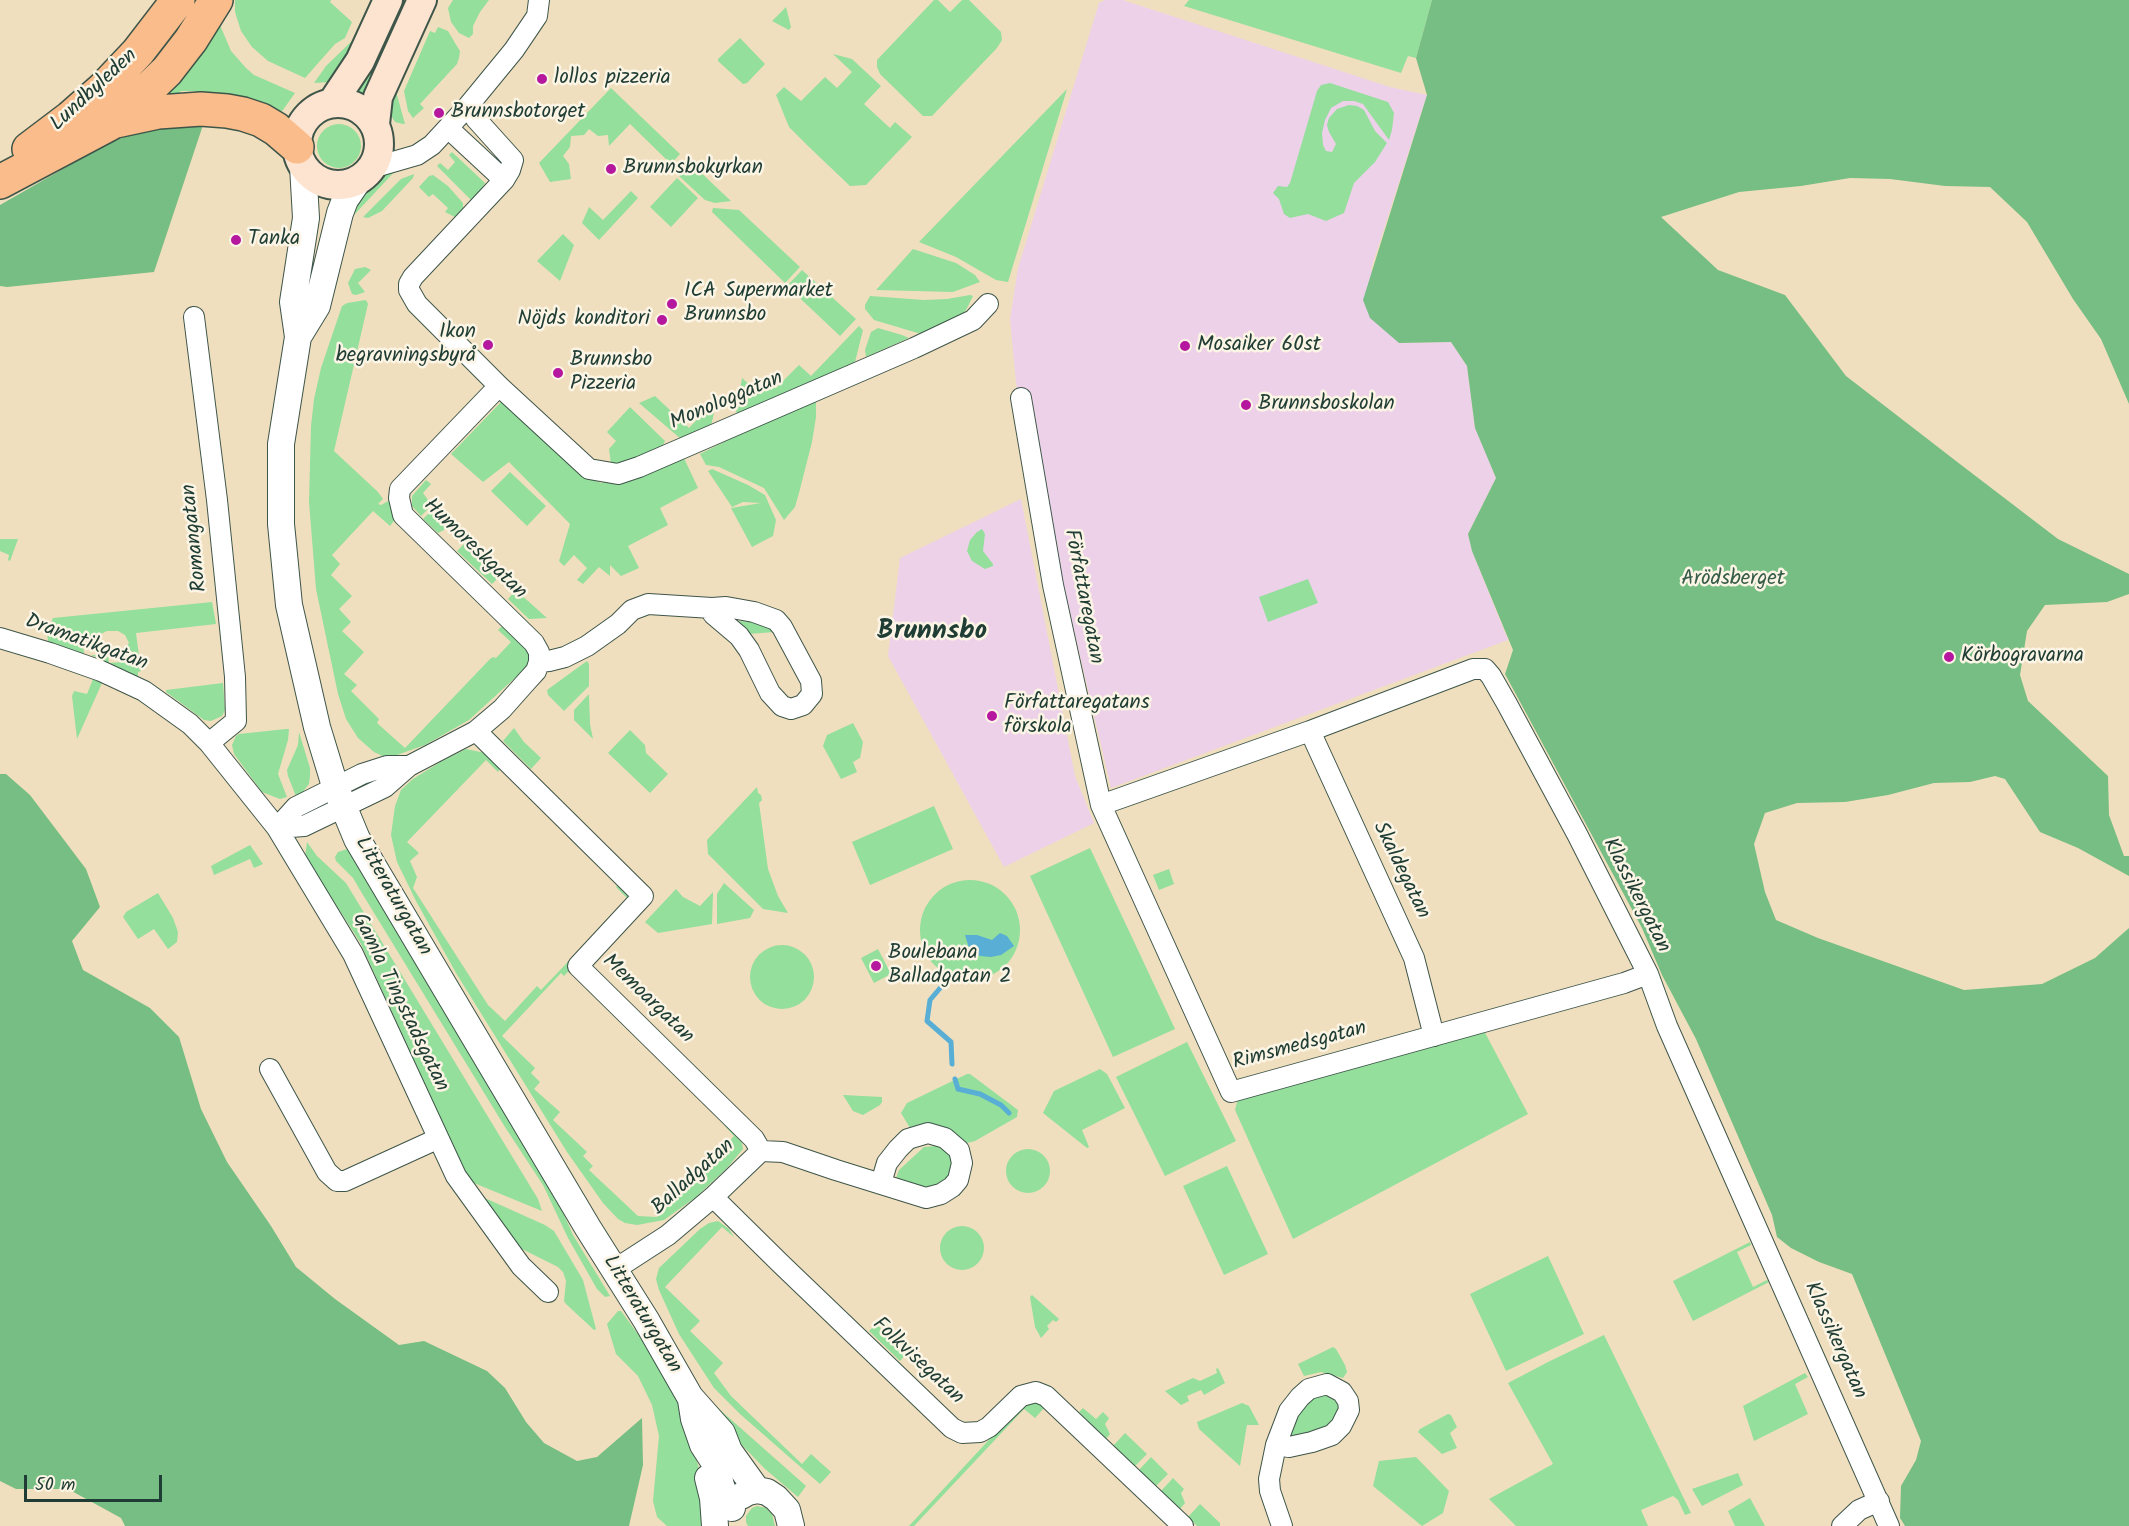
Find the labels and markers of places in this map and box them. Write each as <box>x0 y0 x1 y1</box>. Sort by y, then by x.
place label: lollos pizzeria <box>554 66 671 92</box>
marker: lollos pizzeria <box>535 72 549 86</box>
place label: Brunnsbotorget <box>451 100 585 126</box>
marker: Brunnsbotorget <box>432 106 446 120</box>
place label: Brunnsbokyrkan <box>623 156 763 182</box>
marker: Brunnsbokyrkan <box>604 162 618 176</box>
place label: Tanka <box>248 227 300 253</box>
marker: Tanka <box>229 233 243 247</box>
place label: ICA Supermarket Brunnsbo <box>684 279 833 329</box>
marker: ICA Supermarket Brunnsbo <box>665 297 679 311</box>
place label: Nöjds konditori <box>517 307 650 333</box>
marker: Nöjds konditori <box>655 313 669 327</box>
place label: Ikon begravningsbyrå <box>336 320 476 370</box>
place label: Mosaiker 60st <box>1197 333 1321 359</box>
marker: Ikon begravningsbyrå <box>481 338 495 352</box>
marker: Mosaiker 60st <box>1178 339 1192 353</box>
place label: Brunnsbo Pizzeria <box>570 348 652 398</box>
marker: Brunnsbo Pizzeria <box>551 366 565 380</box>
place label: Brunnsboskolan <box>1258 392 1395 418</box>
marker: Brunnsboskolan <box>1239 398 1253 412</box>
place label: Körbogravarna <box>1961 644 2084 670</box>
marker: Körbogravarna <box>1942 650 1956 664</box>
place label: Författaregatans förskola <box>1004 691 1150 741</box>
marker: Författaregatans förskola <box>985 709 999 723</box>
place label: Boulebana Balladgatan 2 <box>888 941 1011 991</box>
marker: Boulebana Balladgatan 2 <box>869 959 883 973</box>

